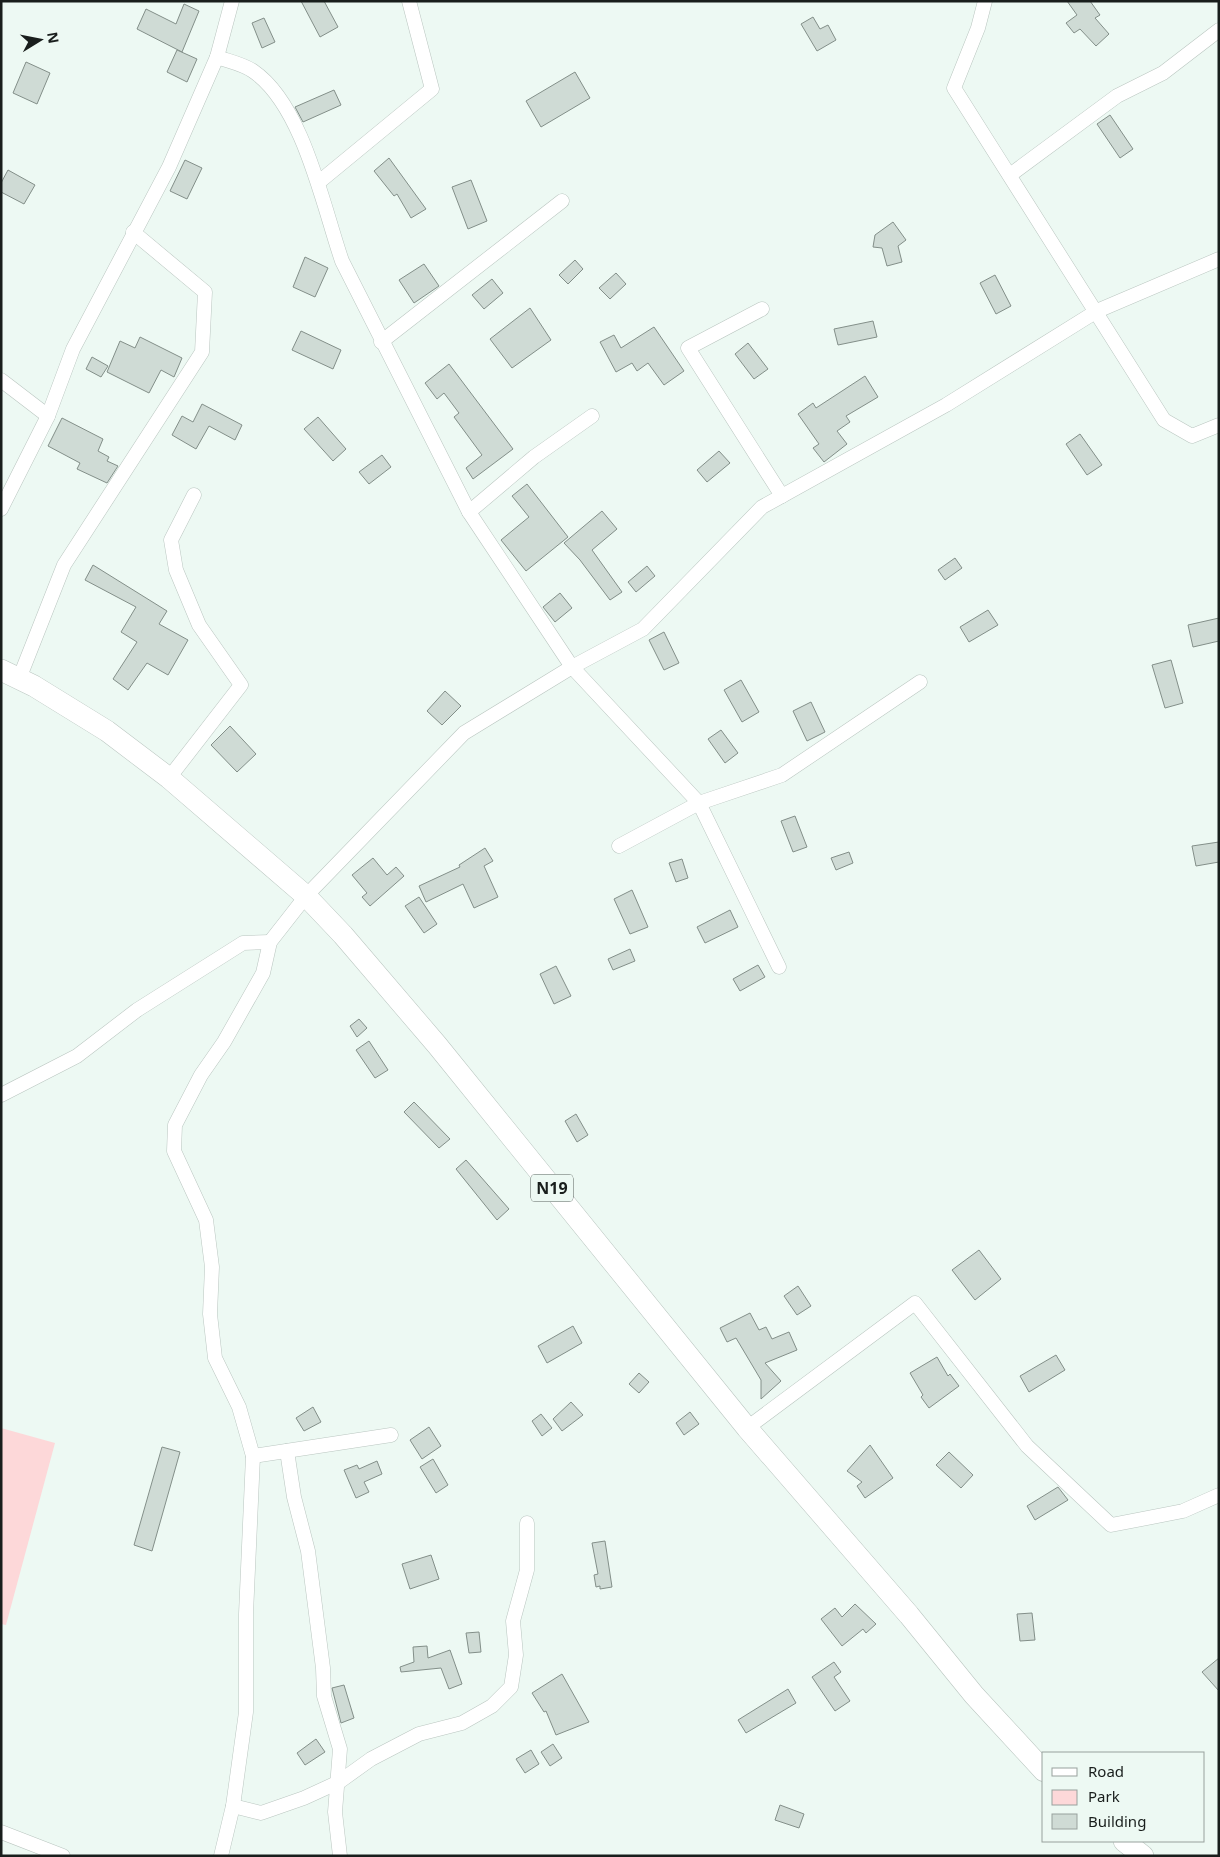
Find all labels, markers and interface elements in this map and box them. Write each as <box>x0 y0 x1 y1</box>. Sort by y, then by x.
north arrow <box>15 15 65 65</box>
text: N <box>43 30 64 45</box>
road number: N19 <box>531 1174 573 1202</box>
legend <box>1042 1752 1205 1842</box>
text: Road <box>1088 1761 1124 1781</box>
text: Park <box>1088 1786 1120 1806</box>
text: Building <box>1088 1811 1146 1831</box>

